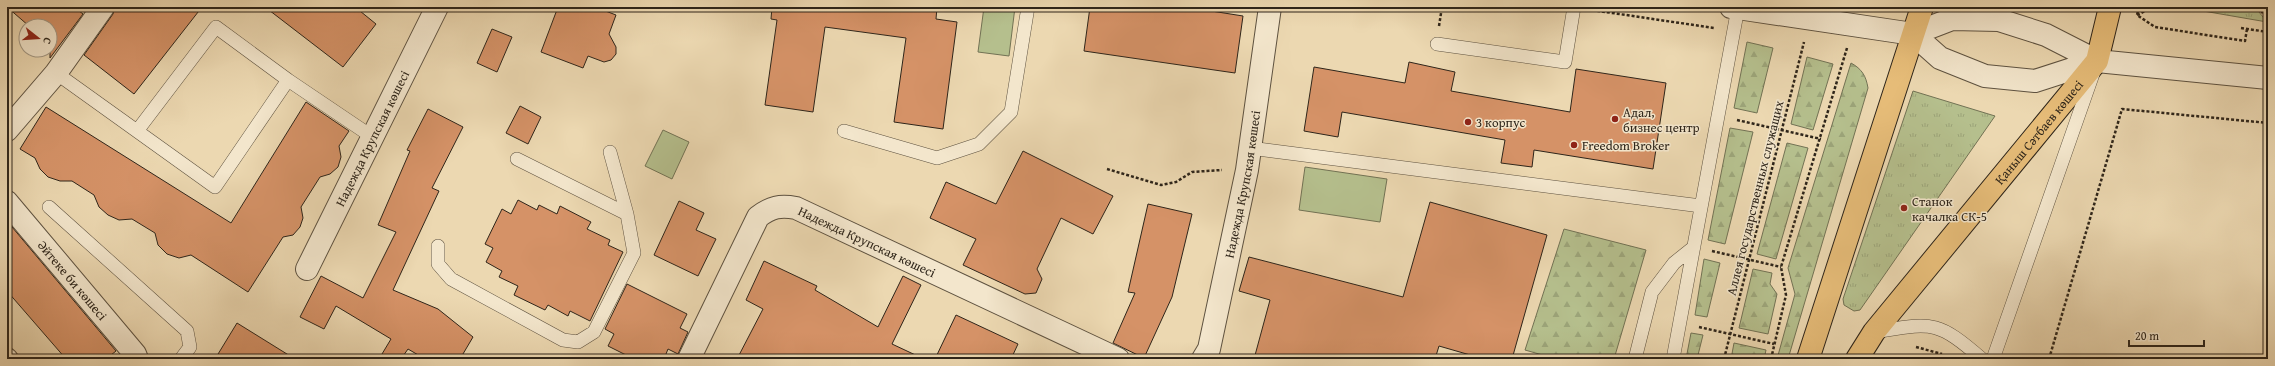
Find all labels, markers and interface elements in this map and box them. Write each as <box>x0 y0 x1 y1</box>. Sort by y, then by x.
north arrow <box>18 18 58 58</box>
text: С <box>39 36 56 46</box>
street label: Надежда Крупская көшесі <box>330 67 414 210</box>
street label: Қаныш Сәтбаев көшесі <box>1990 75 2088 188</box>
street label: Аллея государственных служащих <box>1722 98 1789 297</box>
place label: Адал, бизнес центр <box>1623 103 1700 137</box>
street label: Надежда Крупская көшесі <box>1219 109 1265 260</box>
place label: 3 корпус <box>1476 113 1526 132</box>
marker: Адал, бизнес центр <box>1610 114 1620 124</box>
marker: 3 корпус <box>1463 117 1473 127</box>
place label: Freedom Broker <box>1582 136 1670 155</box>
marker: Freedom Broker <box>1569 140 1579 150</box>
place label: Станок качалка СК-5 <box>1912 192 1987 226</box>
street label: Надежда Крупская көшесі <box>795 201 939 282</box>
marker: Станок качалка СК-5 <box>1899 203 1909 213</box>
street label: Әйтеке би көшесі <box>33 236 112 324</box>
scale bar <box>2129 322 2204 348</box>
text: 20 m <box>2135 327 2159 344</box>

